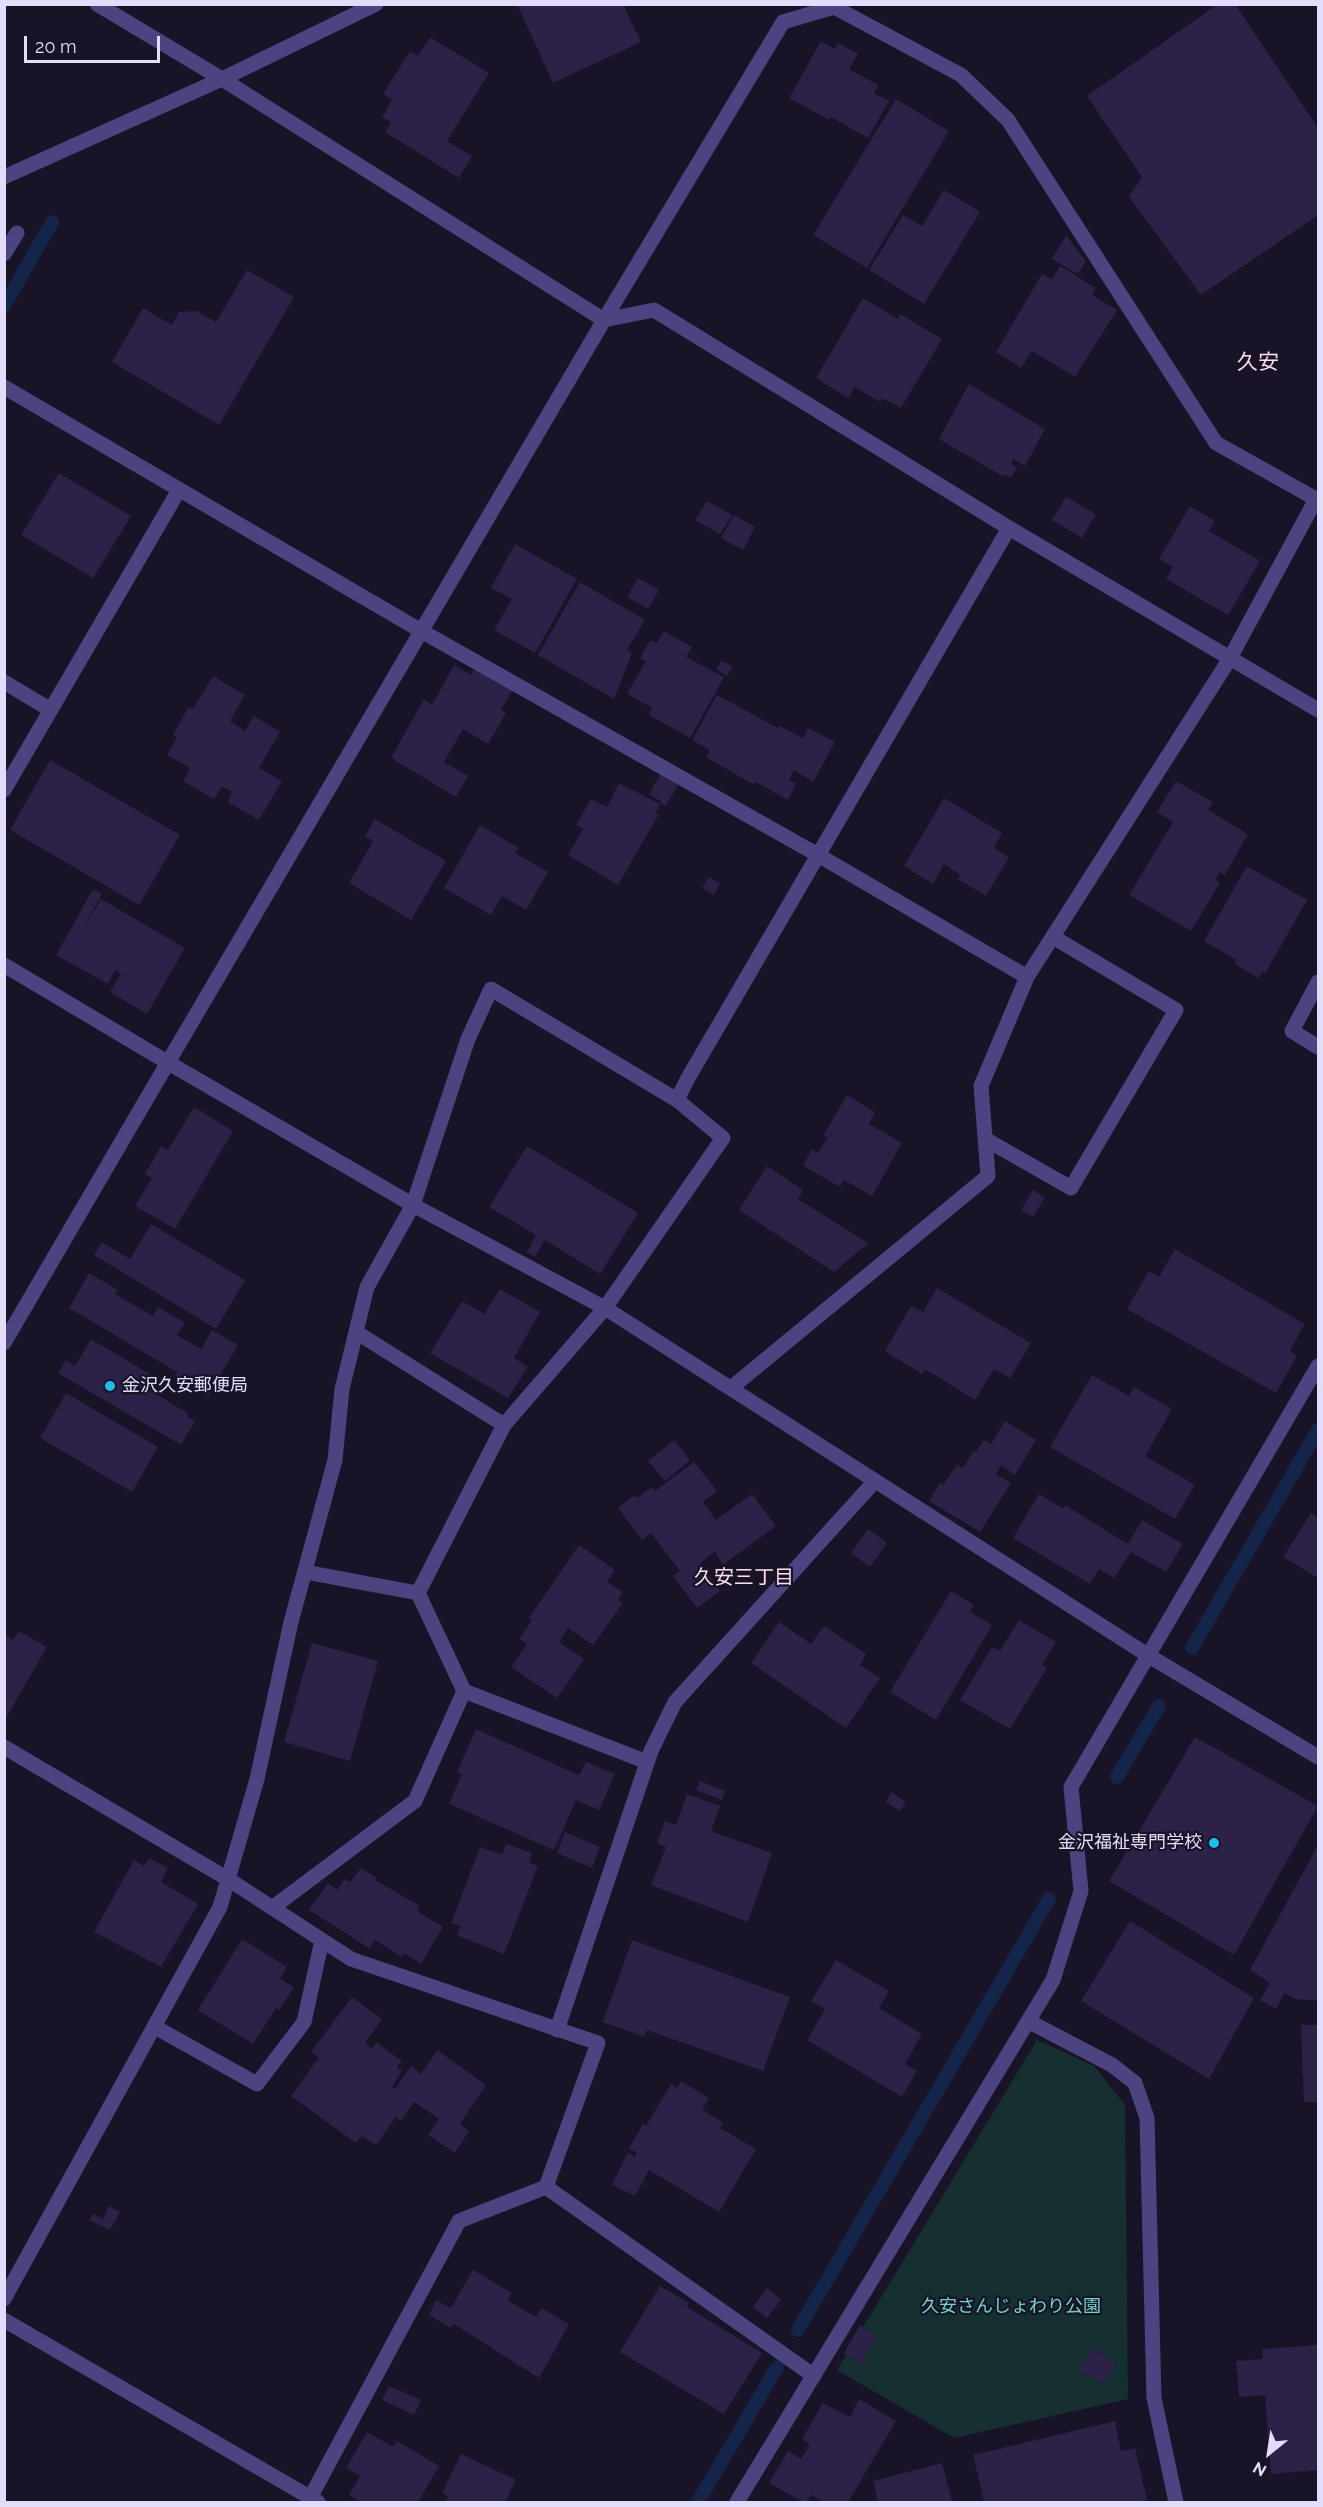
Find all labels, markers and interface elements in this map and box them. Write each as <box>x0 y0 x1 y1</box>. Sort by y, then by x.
scale bar <box>27 24 164 62</box>
text: 20 m <box>35 36 77 57</box>
district label: 久安 <box>1237 350 1279 376</box>
place label: 金沢久安郵便局 <box>122 1375 248 1397</box>
marker: 金沢久安郵便局 <box>103 1379 117 1393</box>
district label: 久安三丁目 <box>694 1566 794 1590</box>
place label: 金沢福祉専門学校 <box>1058 1832 1202 1854</box>
marker: 金沢福祉専門学校 <box>1207 1836 1221 1850</box>
park label: 久安さんじょわり公園 <box>921 2296 1101 2318</box>
north arrow <box>1239 2423 1299 2483</box>
text: N <box>1250 2458 1270 2480</box>

